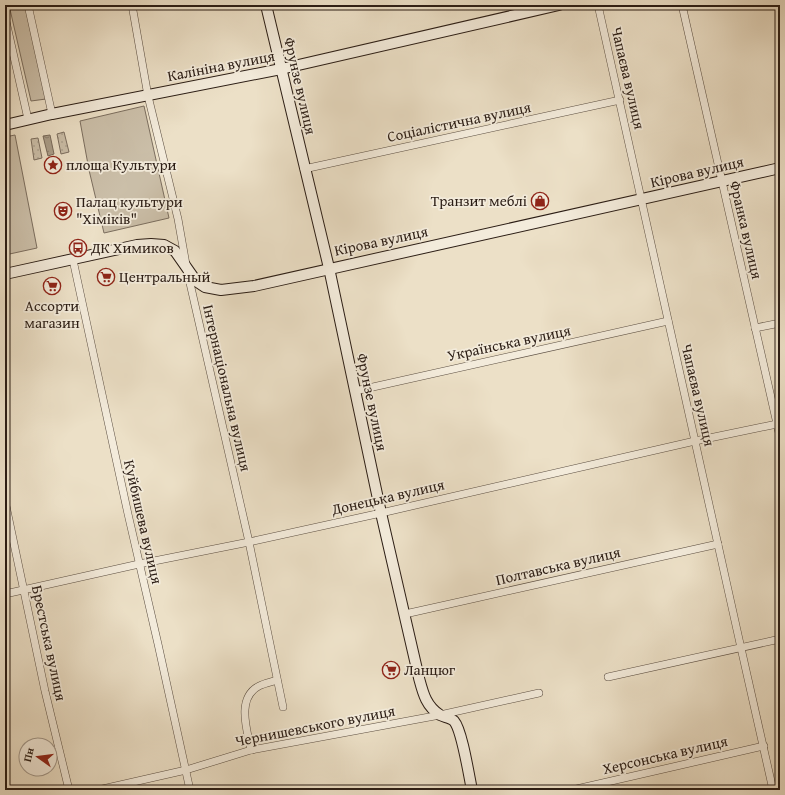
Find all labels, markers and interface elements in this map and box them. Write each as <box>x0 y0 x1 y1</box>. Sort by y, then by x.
street label: Чапаєва вулиця <box>606 25 651 132</box>
street label: Фрунзе вулиця <box>279 35 322 137</box>
street label: Калініна вулиця <box>165 45 277 86</box>
street label: Соціалістична вулиця <box>385 96 533 147</box>
street label: Кірова вулиця <box>648 150 746 192</box>
place label: площа Культури <box>66 154 177 175</box>
place icon: площа Культури <box>43 155 63 175</box>
street label: Франка вулиця <box>725 179 768 281</box>
place label: Транзит меблі <box>431 190 527 211</box>
place label: Палац культури "Хіміків" <box>76 191 183 229</box>
shop icon: Транзит меблі <box>530 191 550 211</box>
theatre icon: Палац культури "Хіміків" <box>53 201 73 221</box>
street label: Кірова вулиця <box>332 220 430 261</box>
place label: ДК Химиков <box>90 237 174 258</box>
bus stop icon: ДК Химиков <box>68 238 88 258</box>
place label: Центральный <box>119 266 210 287</box>
supermarket icon: Центральный <box>96 267 116 287</box>
supermarket icon: Ассорти магазин <box>42 276 62 296</box>
place label: Ассорти магазин <box>24 295 80 333</box>
street label: Інтернаціональна вулиця <box>198 302 257 474</box>
street label: Українська вулиця <box>445 319 573 366</box>
street label: Чапаєва вулиця <box>676 342 721 449</box>
street label: Фрунзе вулиця <box>352 351 393 453</box>
street label: Куйбишева вулиця <box>119 458 168 586</box>
street label: Донецька вулиця <box>328 473 447 520</box>
street label: Полтавська вулиця <box>493 541 623 590</box>
street label: Брестська вулиця <box>27 583 72 703</box>
place label: Ланцюг <box>404 659 456 680</box>
supermarket icon: Ланцюг <box>381 660 401 680</box>
street label: Чернишевського вулиця <box>233 700 397 751</box>
street label: Херсонська вулиця <box>600 730 730 779</box>
north arrow <box>18 737 58 777</box>
text: Пн <box>19 746 38 763</box>

